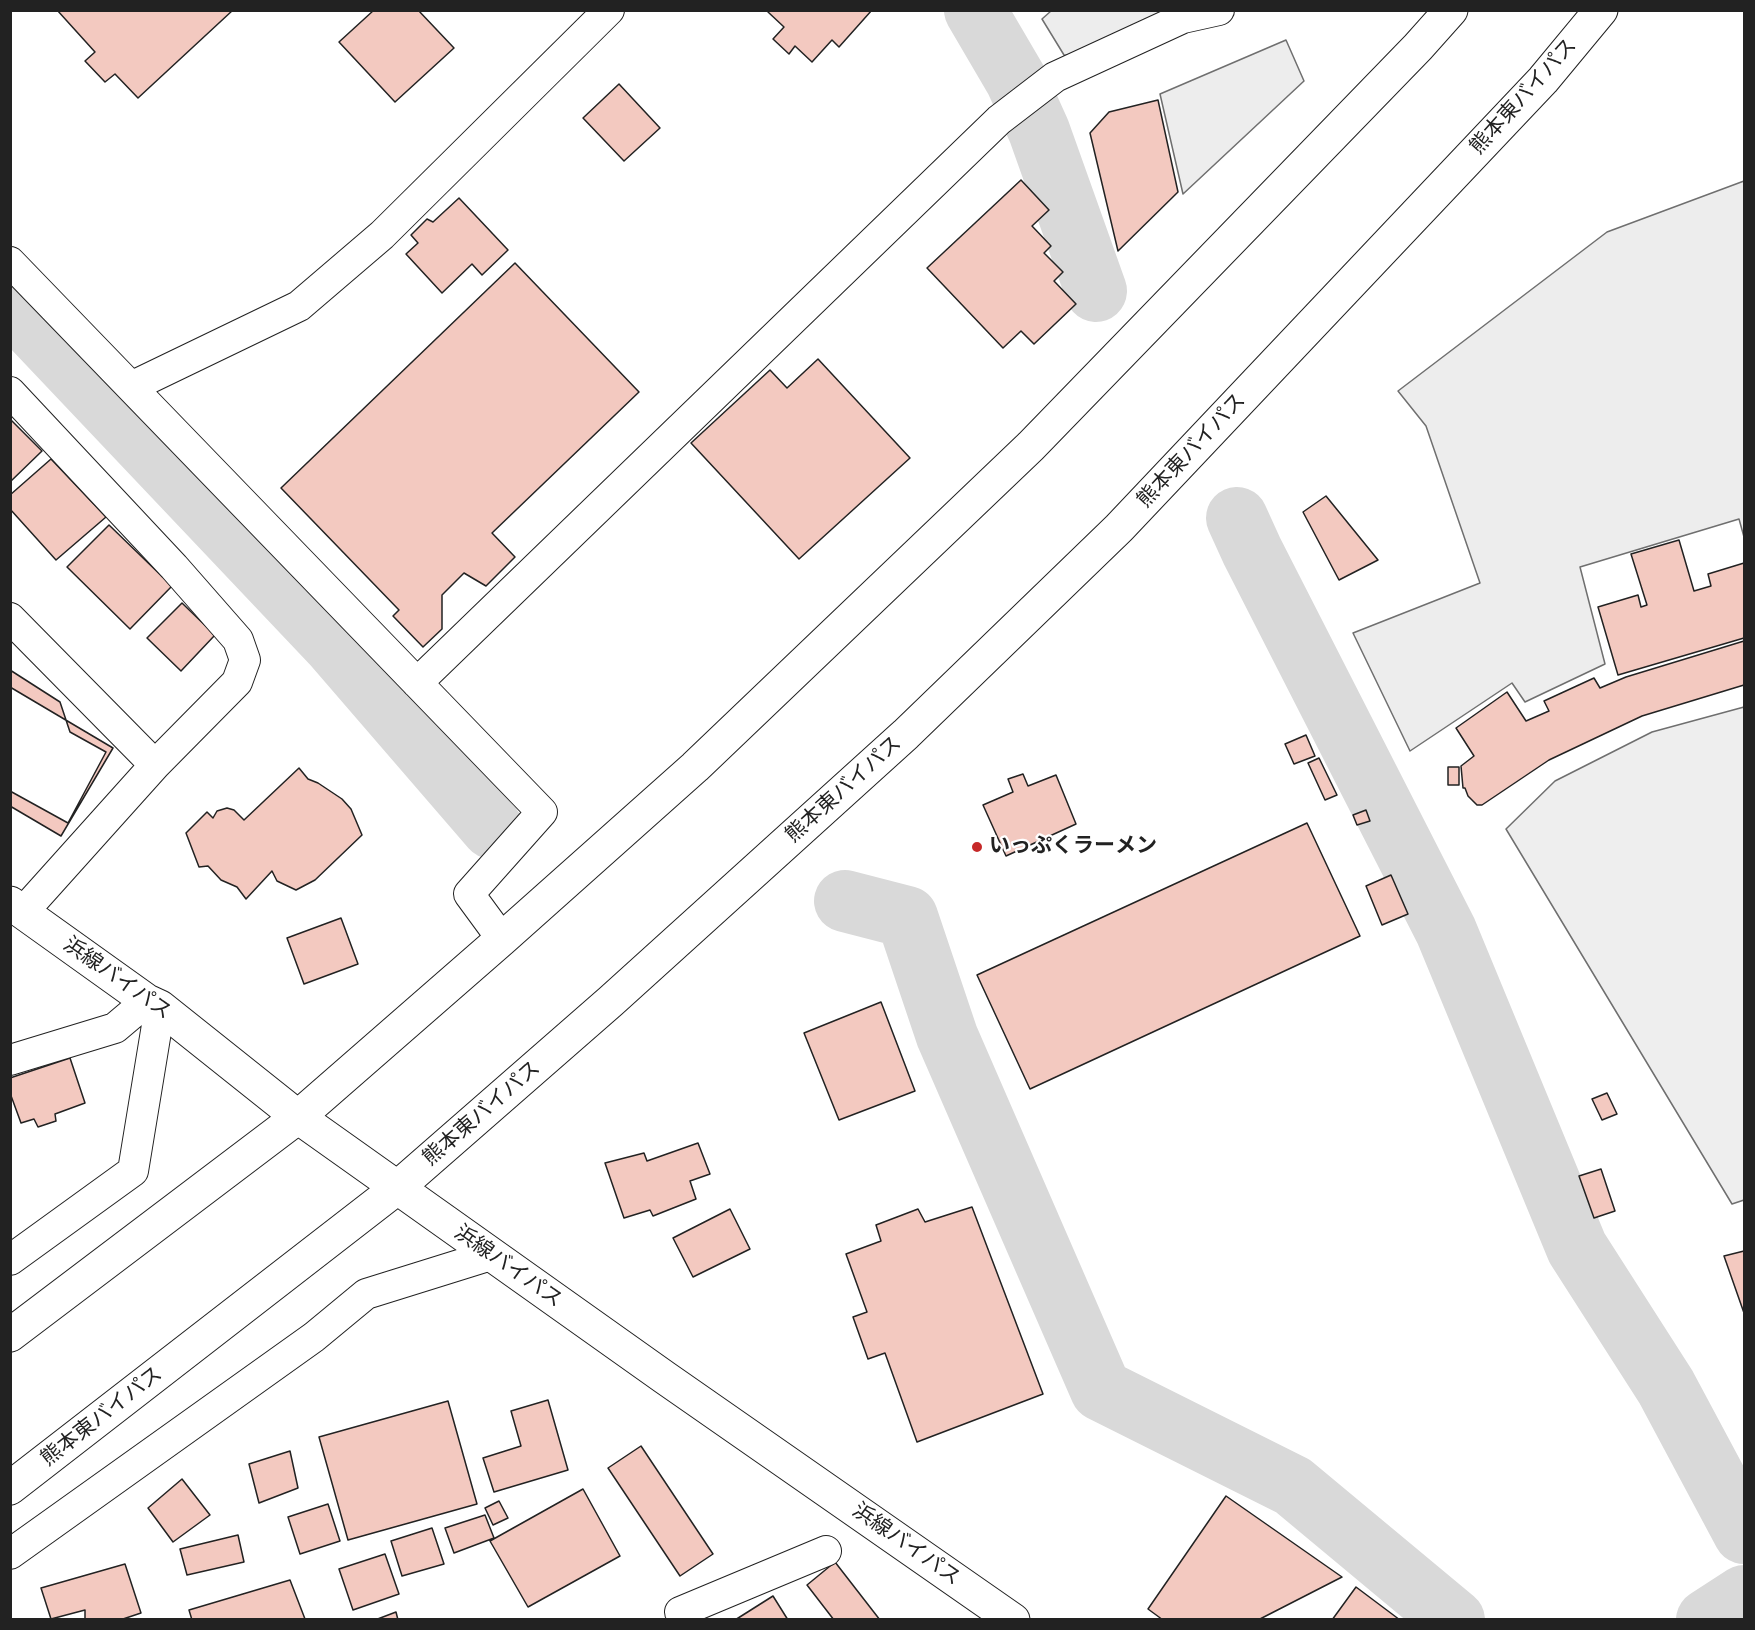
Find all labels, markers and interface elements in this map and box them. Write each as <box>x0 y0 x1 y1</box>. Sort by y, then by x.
street label: 熊本東バイパス <box>1465 34 1583 160</box>
street label: 熊本東バイパス <box>1133 389 1251 513</box>
street label: 熊本東バイパス <box>781 731 907 849</box>
place label: いっぷくラーメン <box>989 834 1157 860</box>
marker: いっぷくラーメン <box>970 840 984 854</box>
street label: 浜線バイパス <box>58 933 176 1025</box>
street label: 熊本東バイパス <box>418 1056 546 1172</box>
street label: 浜線バイパス <box>449 1221 567 1313</box>
street label: 熊本東バイパス <box>36 1362 168 1472</box>
street label: 浜線バイパス <box>847 1499 965 1591</box>

